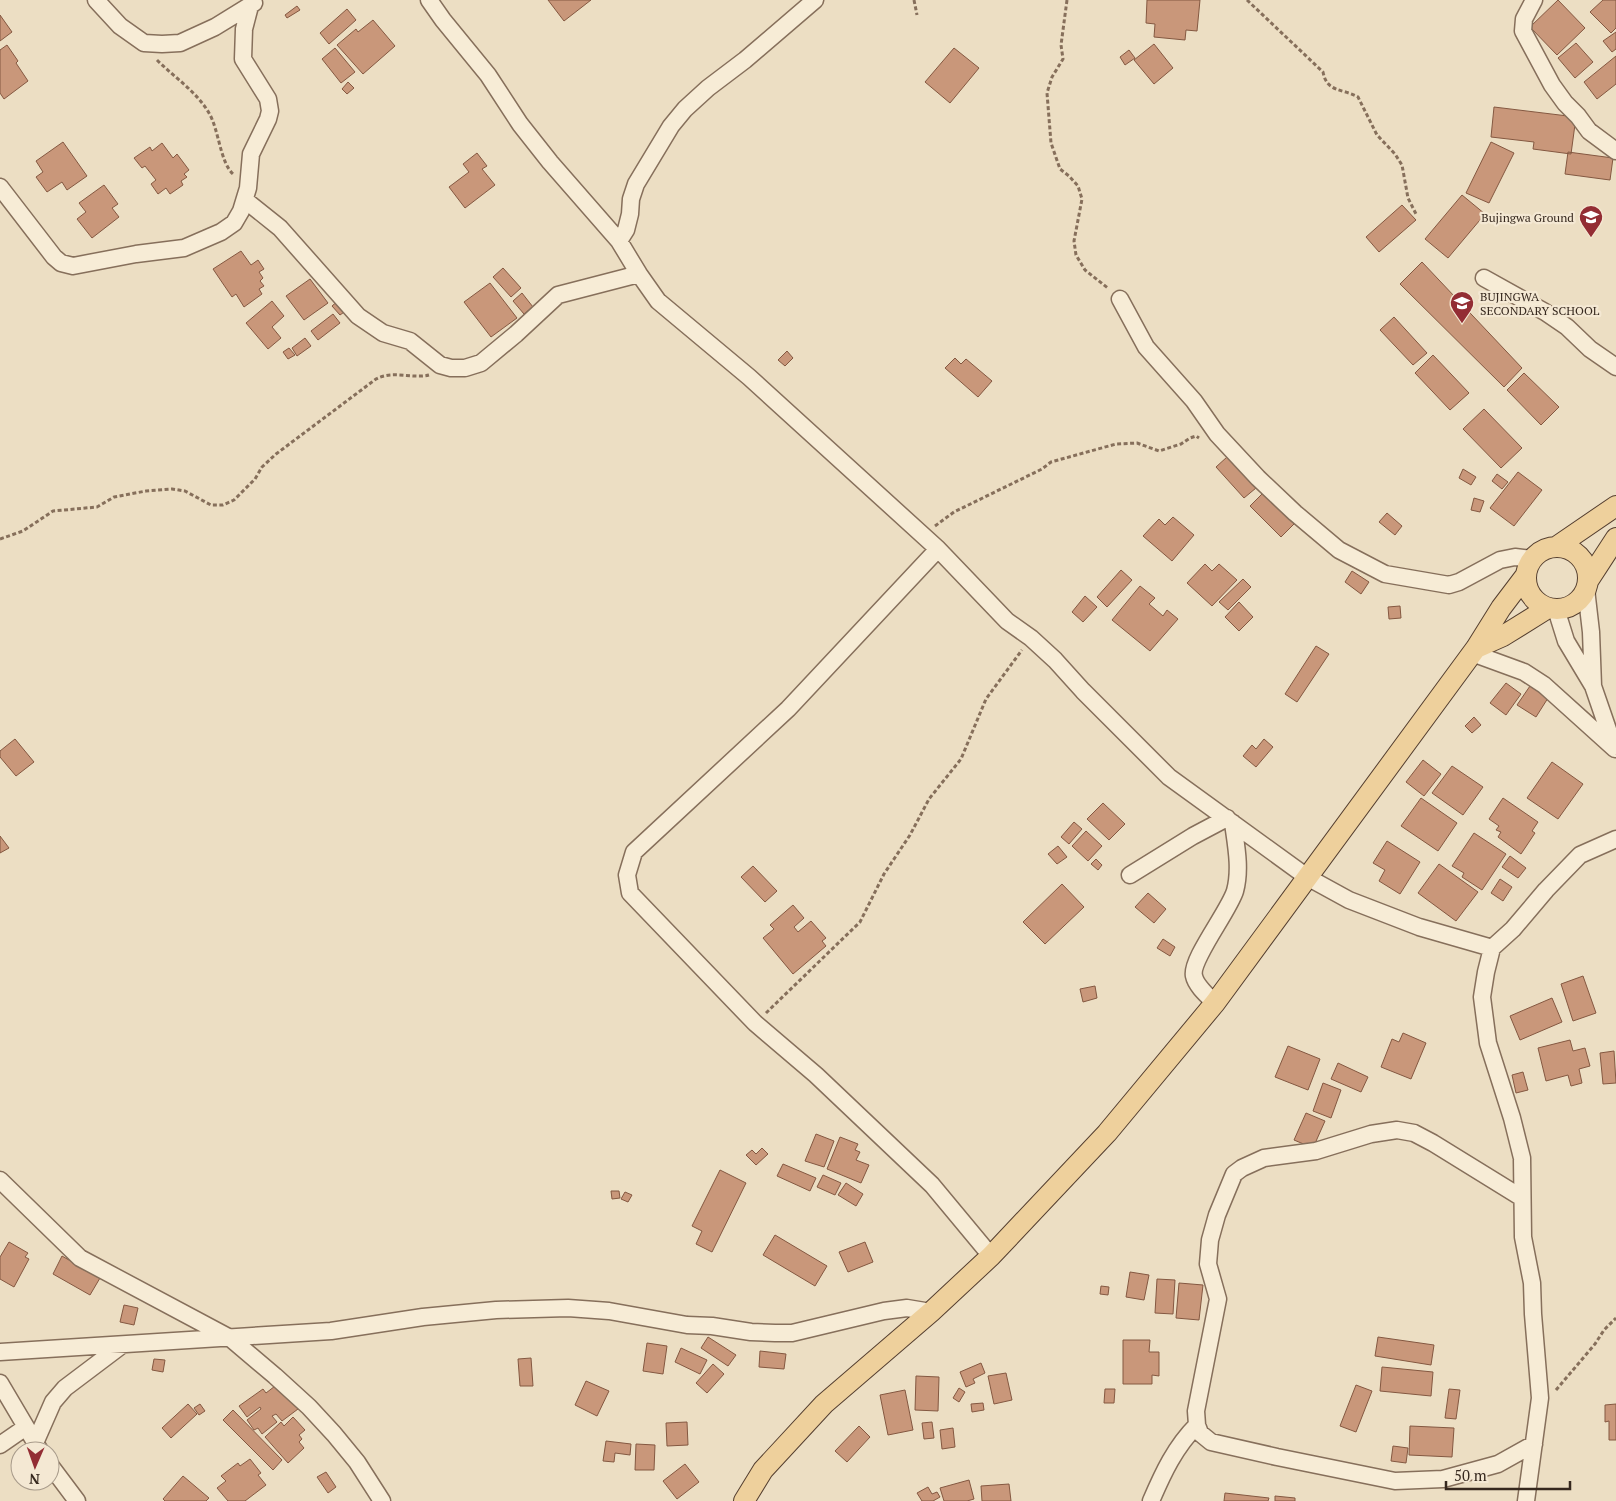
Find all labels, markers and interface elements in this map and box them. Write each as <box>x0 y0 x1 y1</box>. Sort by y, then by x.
school or university icon: Bujingwa Ground <box>1578 204 1604 238</box>
place label: Bujingwa Ground <box>1481 210 1574 225</box>
place label: BUJINGWA SECONDARY SCHOOL <box>1480 289 1600 318</box>
school or university icon: BUJINGWA SECONDARY SCHOOL <box>1449 290 1475 324</box>
north arrow <box>10 1441 60 1491</box>
scale bar <box>1446 1458 1570 1490</box>
text: 50 m <box>1454 1465 1487 1485</box>
text: N <box>29 1470 40 1489</box>

